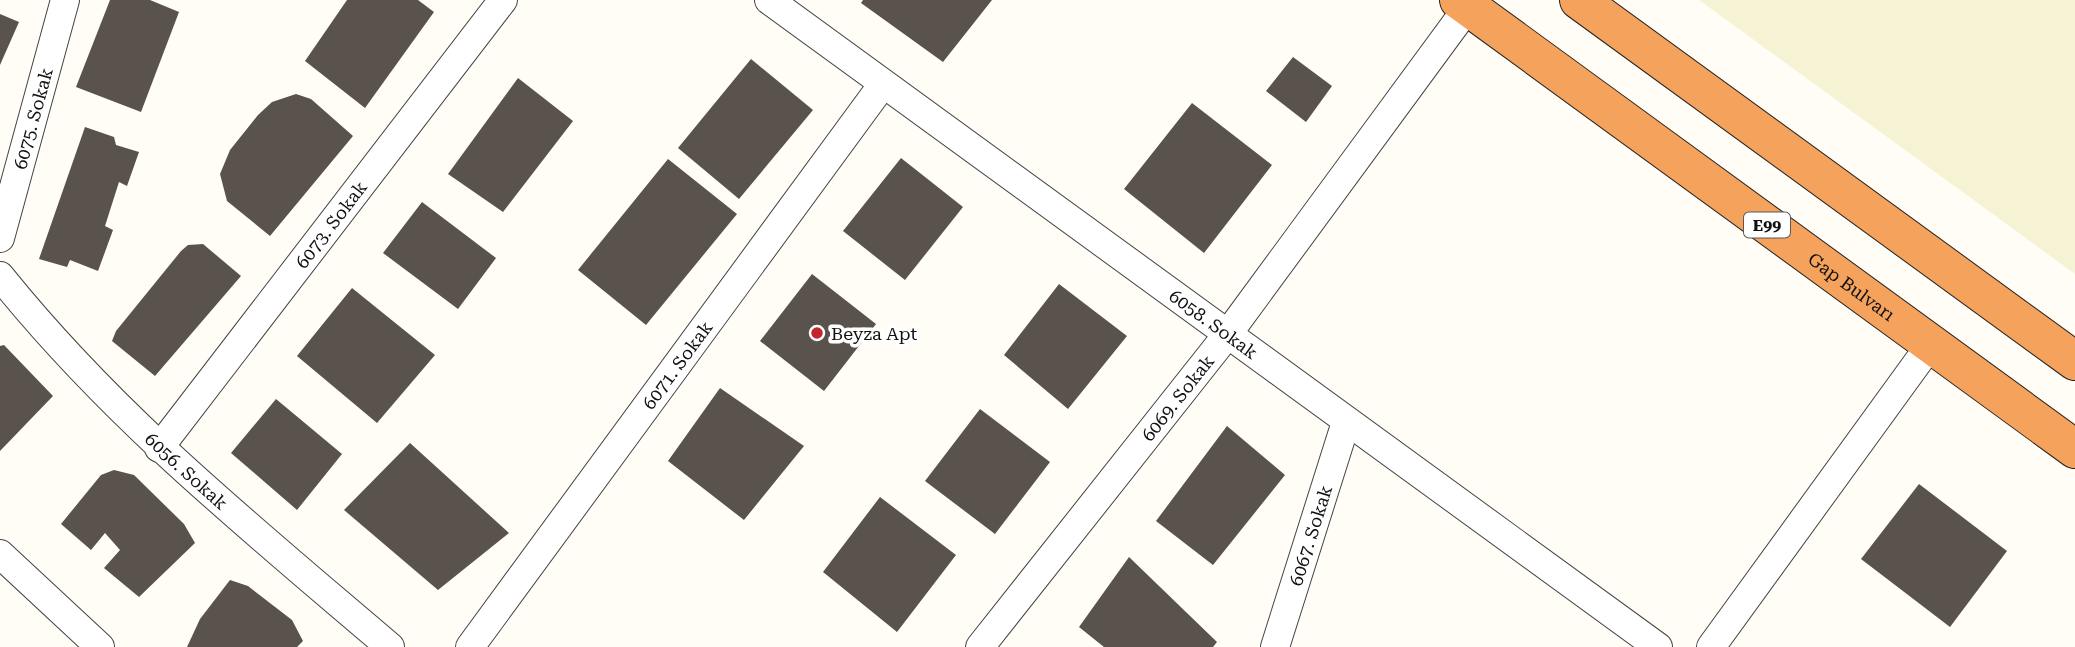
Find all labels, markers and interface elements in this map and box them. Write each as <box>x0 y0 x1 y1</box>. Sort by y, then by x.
street label: 6075. Sokak <box>9 65 57 171</box>
street label: 6073. Sokak <box>291 177 371 272</box>
road number: E99 <box>1744 213 1790 238</box>
street label: Gap Bulvarı <box>1804 248 1899 325</box>
street label: 6058. Sokak <box>1165 285 1262 363</box>
street label: 6071. Sokak <box>638 317 716 413</box>
place label: Beyza Apt <box>831 323 918 344</box>
marker: Beyza Apt <box>809 325 825 341</box>
street label: 6069. Sokak <box>1137 350 1218 445</box>
street label: 6056. Sokak <box>141 428 232 514</box>
street label: 6067. Sokak <box>1285 483 1336 588</box>

